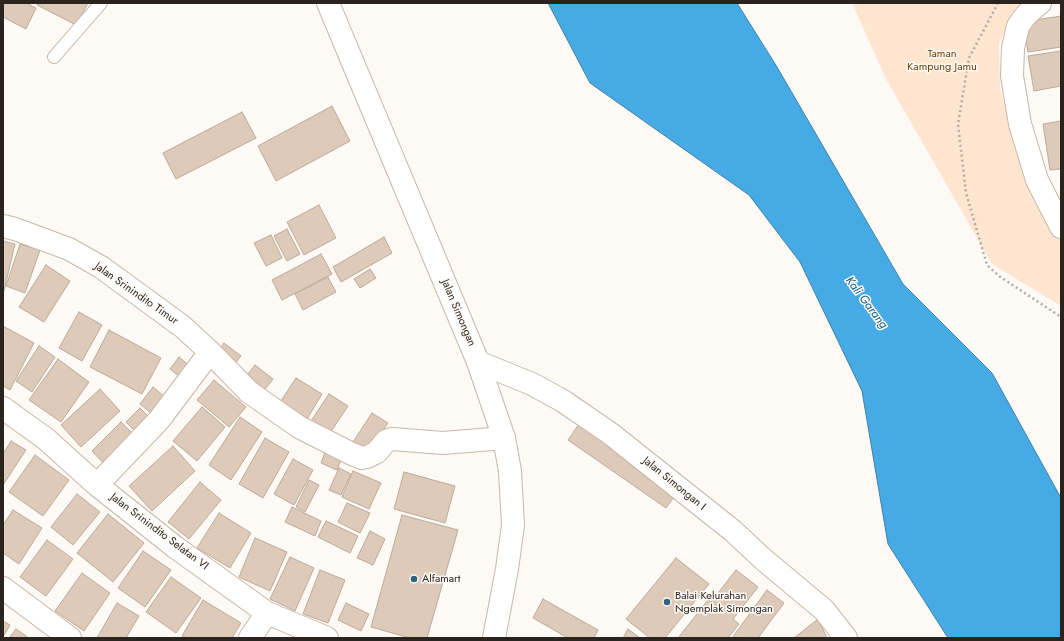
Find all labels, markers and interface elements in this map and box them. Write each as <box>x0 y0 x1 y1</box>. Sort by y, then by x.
park label: Taman Kampung Jamu <box>907 47 977 73</box>
street label: Jalan Srinindito Timur <box>92 260 180 328</box>
water label: Kali Garang <box>842 274 890 332</box>
street label: Jalan Simongan <box>438 278 478 348</box>
street label: Jalan Simongan I <box>640 455 708 513</box>
street label: Jalan Srinindito Selatan VI <box>107 491 211 573</box>
place label: Alfamart <box>422 572 461 586</box>
marker: Alfamart <box>409 574 419 584</box>
place label: Balai Kelurahan Ngemplak Simongan <box>675 589 773 615</box>
marker: Balai Kelurahan Ngemplak Simongan <box>662 597 672 607</box>

